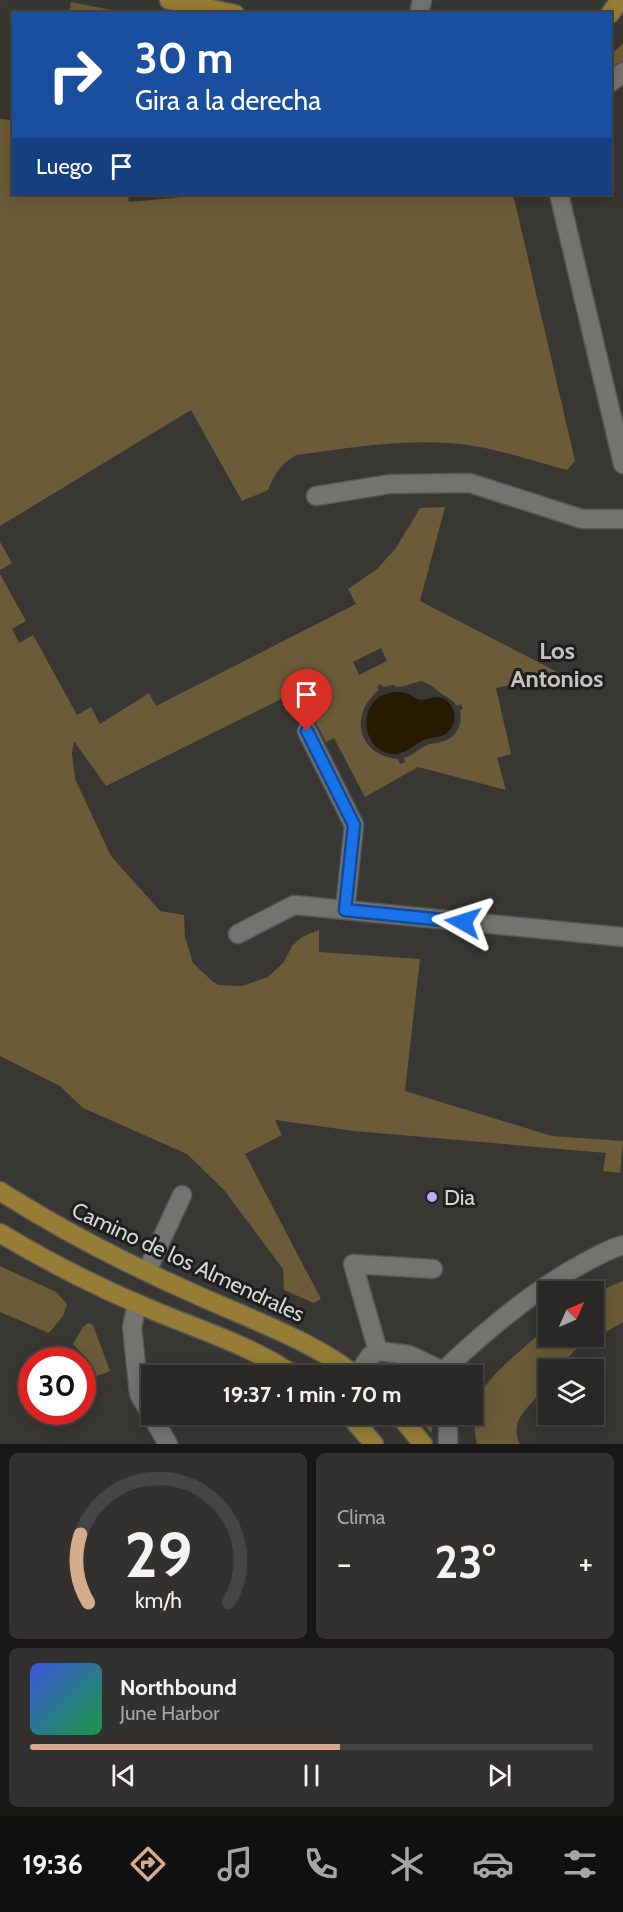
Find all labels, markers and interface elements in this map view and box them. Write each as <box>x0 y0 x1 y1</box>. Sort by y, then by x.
text: 30 m <box>135 32 233 84</box>
icon: right <box>36 36 114 114</box>
text: Gira a la derecha <box>135 84 321 117</box>
icon: arrive <box>105 150 138 183</box>
text: Luego <box>36 153 93 180</box>
district label: Los Antonios <box>511 636 603 693</box>
pin <box>281 669 332 731</box>
icon: arrive <box>290 678 323 711</box>
position arrow <box>431 890 495 954</box>
place label: Dia <box>444 1184 476 1211</box>
marker: Dia <box>425 1190 439 1204</box>
street label: Camino de los Almendrales <box>67 1196 309 1328</box>
north arrow <box>538 1281 604 1347</box>
map controls <box>538 1281 604 1425</box>
speed limit sign: 30 <box>18 1347 96 1425</box>
button: layers <box>538 1359 604 1425</box>
text: 19:37 · 1 min · 70 m <box>223 1381 401 1408</box>
text: Clima <box>337 1505 385 1529</box>
text: 29 <box>124 1517 192 1593</box>
text: 23° <box>434 1535 496 1589</box>
text: − <box>337 1543 352 1583</box>
text: + <box>578 1543 593 1583</box>
text: km/h <box>135 1587 181 1613</box>
text: Northbound <box>120 1674 237 1701</box>
text: June Harbor <box>120 1701 220 1725</box>
icon: previous <box>107 1759 140 1792</box>
icon: pause <box>295 1759 328 1792</box>
icon: next <box>483 1759 516 1792</box>
icon: directions <box>127 1843 169 1885</box>
icon: music <box>214 1843 256 1885</box>
icon: phone <box>300 1843 342 1885</box>
icon: climate <box>386 1843 428 1885</box>
icon: car <box>472 1843 514 1885</box>
icon: filters <box>559 1843 601 1885</box>
text: 19:36 <box>22 1848 83 1881</box>

